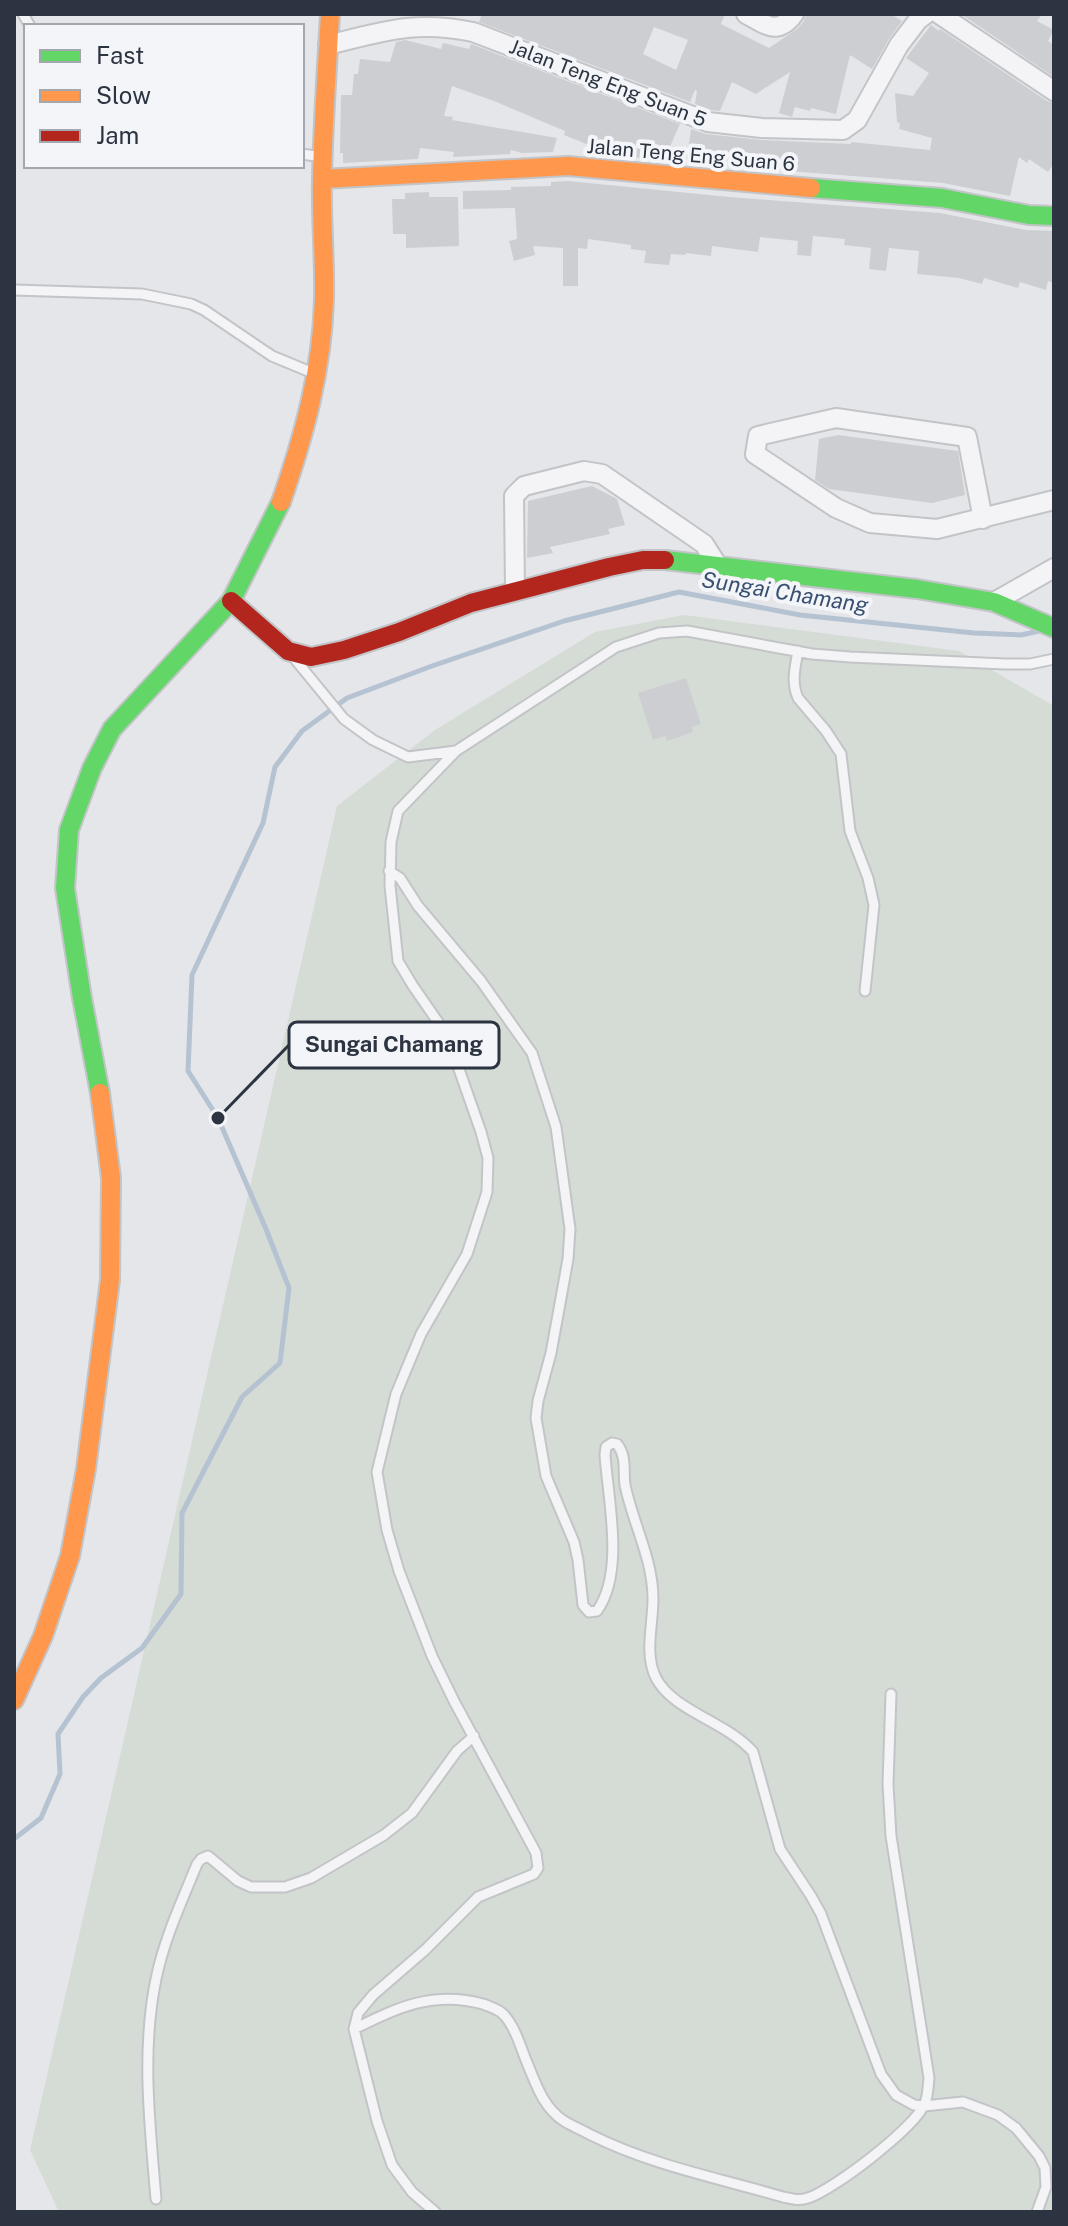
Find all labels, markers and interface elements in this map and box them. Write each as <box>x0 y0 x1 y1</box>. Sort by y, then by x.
legend <box>24 24 304 168</box>
street label: Jalan Teng Eng Suan 5 <box>506 34 710 132</box>
text: Fast <box>96 41 144 69</box>
text: Slow <box>96 81 151 109</box>
text: Jam <box>96 121 139 149</box>
street label: Jalan Teng Eng Suan 6 <box>586 134 796 176</box>
water label: Sungai Chamang <box>700 566 871 618</box>
callout: Sungai Chamang <box>289 1022 499 1068</box>
text: Sungai Chamang <box>305 1031 483 1057</box>

